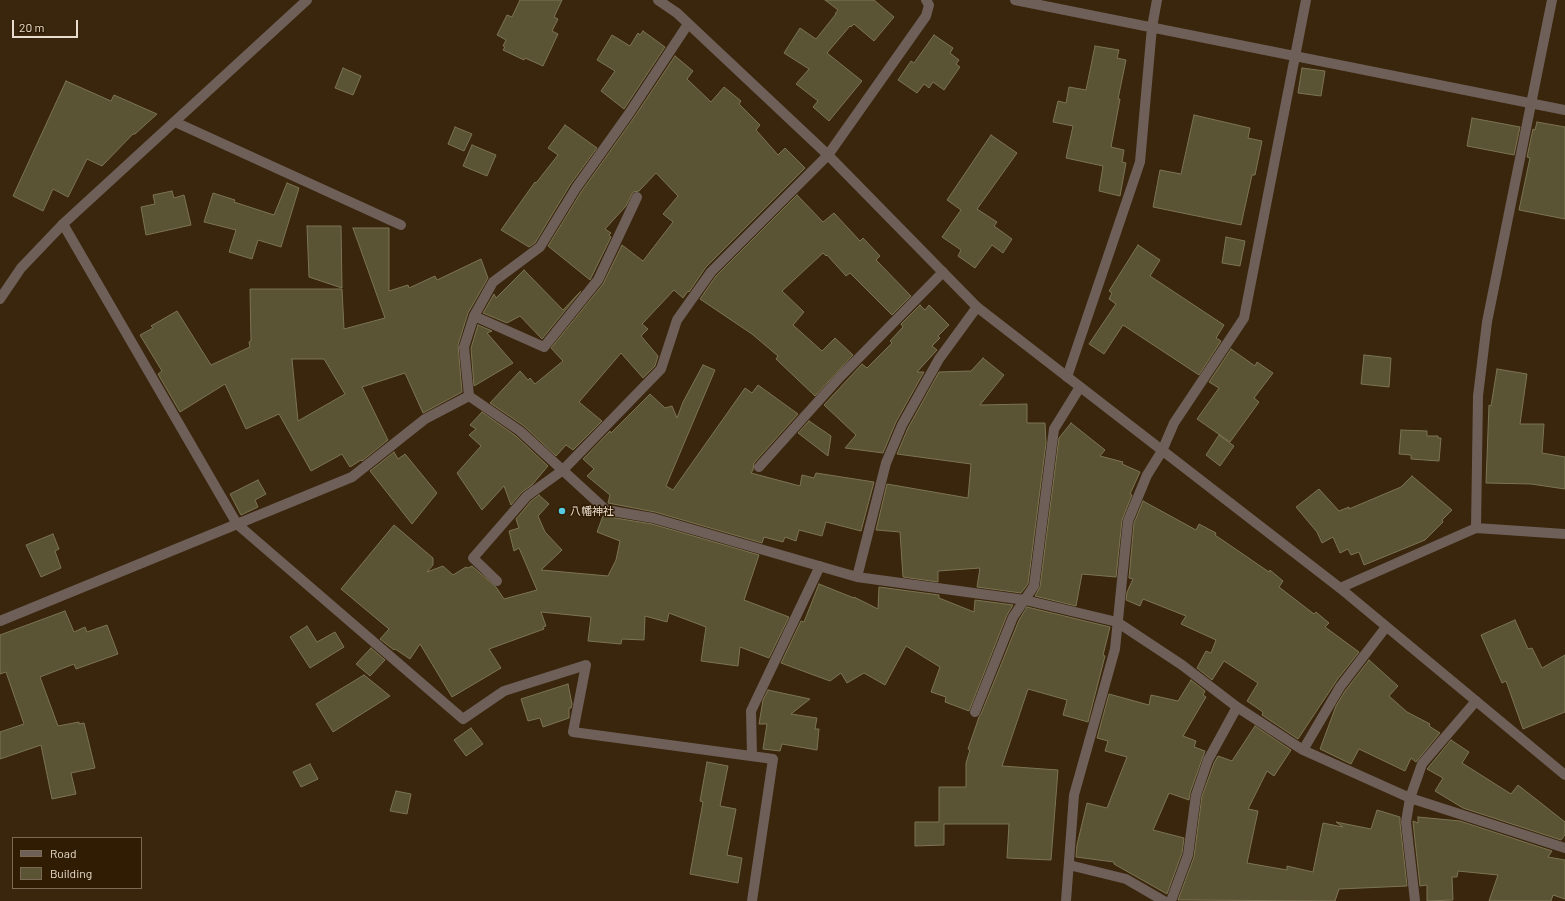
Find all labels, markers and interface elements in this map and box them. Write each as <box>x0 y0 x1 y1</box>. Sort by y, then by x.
scale bar <box>14 12 80 38</box>
text: 20 m <box>19 20 45 34</box>
place label: 八幡神社 <box>570 504 614 518</box>
marker: 八幡神社 <box>557 506 567 516</box>
legend <box>12 837 142 889</box>
text: Road <box>50 846 77 860</box>
text: Building <box>50 866 92 880</box>

